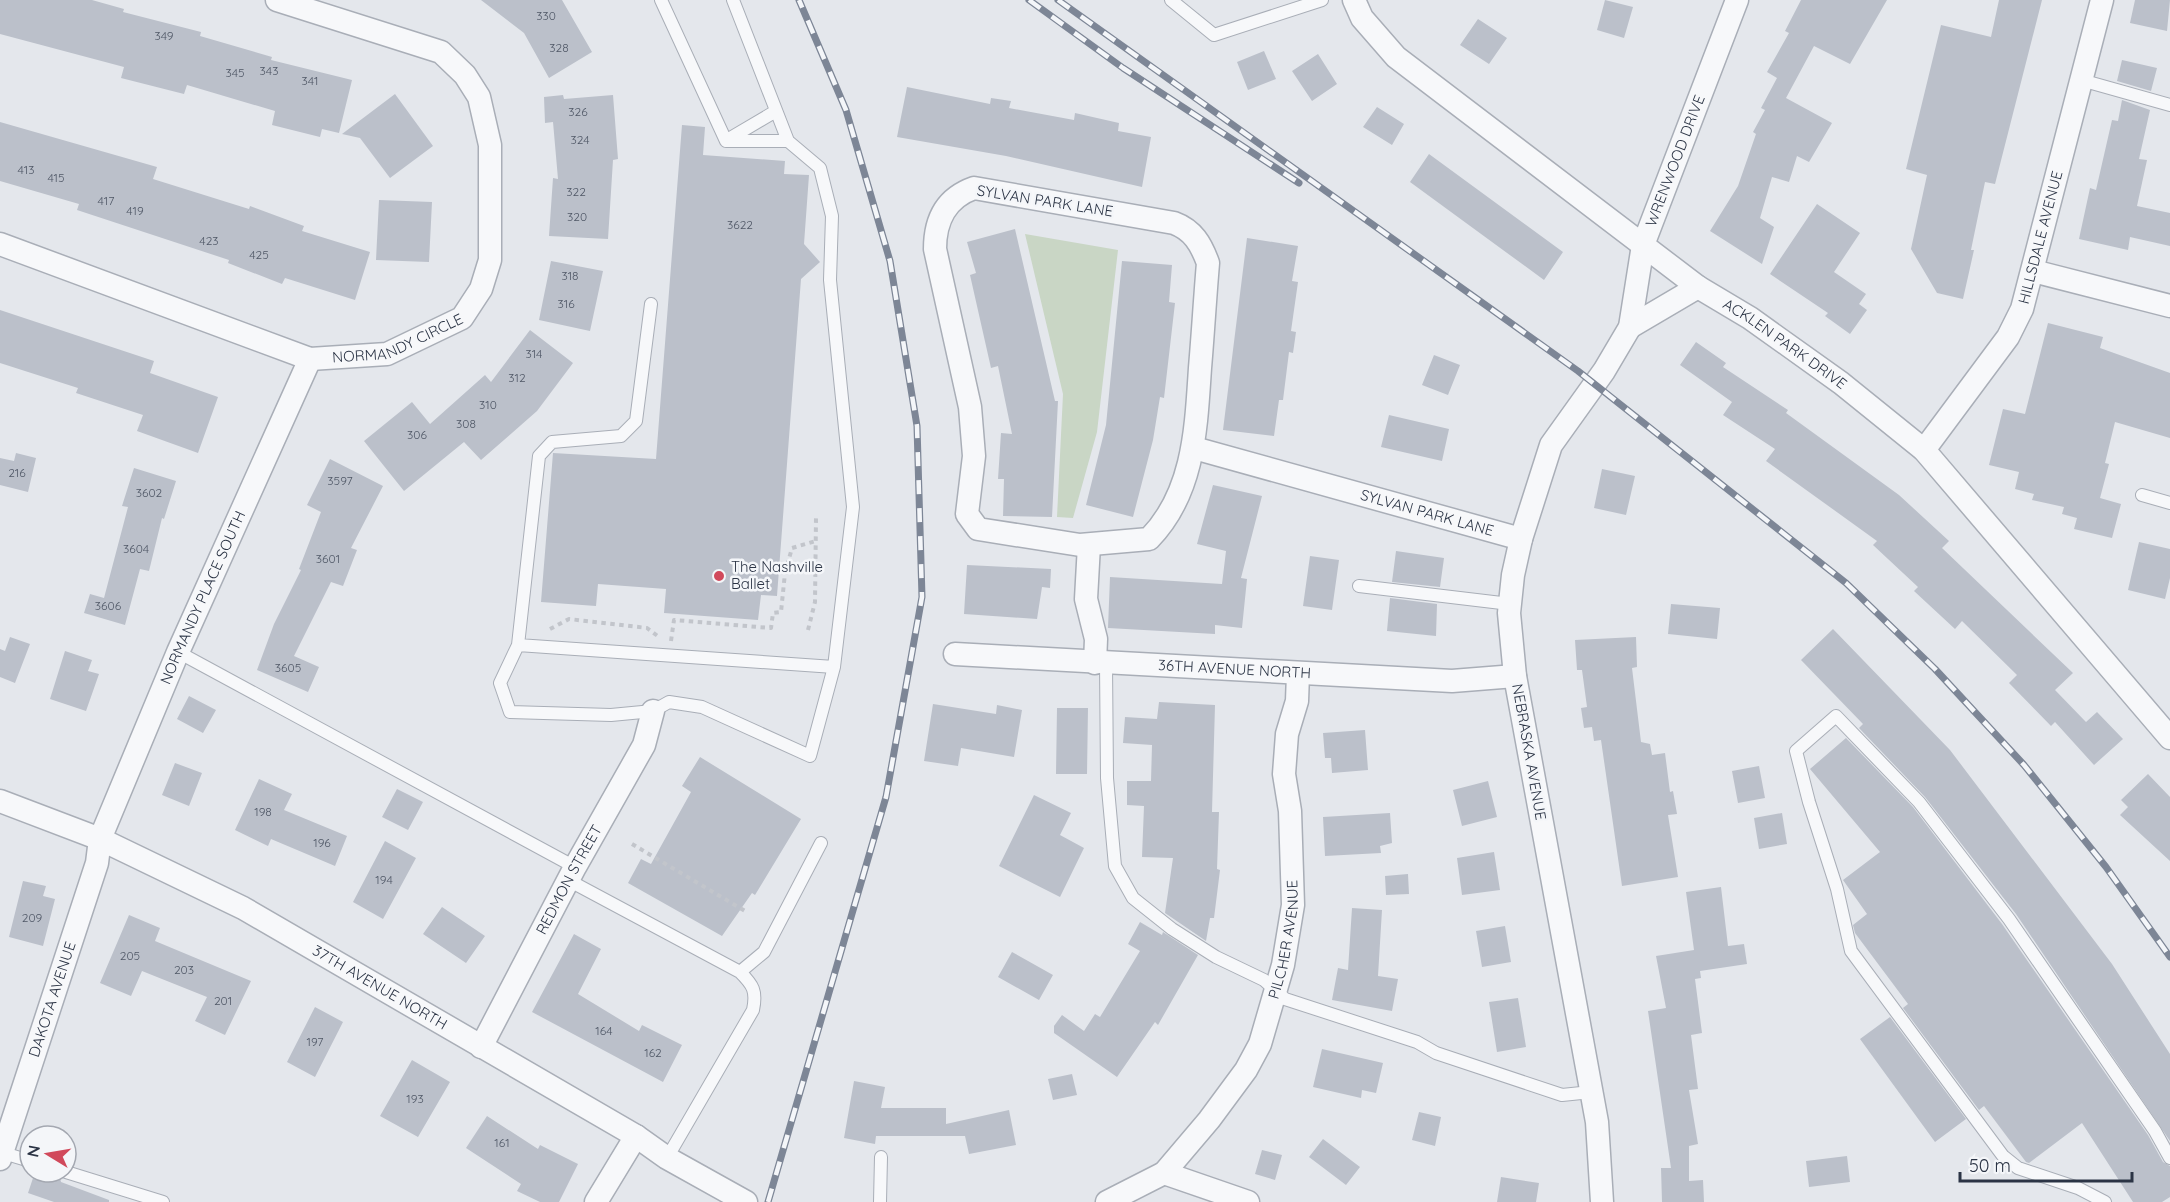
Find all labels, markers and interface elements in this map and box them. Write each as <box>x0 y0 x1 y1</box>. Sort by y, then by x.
house number: 330 <box>536 8 556 23</box>
house number: 349 <box>154 28 174 43</box>
house number: 328 <box>549 40 569 55</box>
house number: 343 <box>260 63 278 78</box>
house number: 345 <box>225 65 245 80</box>
house number: 341 <box>302 73 318 88</box>
street label: WRENWOOD DRIVE <box>1641 92 1709 229</box>
house number: 326 <box>568 104 588 119</box>
house number: 324 <box>570 132 590 147</box>
house number: 413 <box>18 162 34 177</box>
street label: HILLSDALE AVENUE <box>2014 169 2066 306</box>
house number: 415 <box>47 170 65 185</box>
street label: SYLVAN PARK LANE <box>976 180 1114 221</box>
house number: 322 <box>566 184 586 199</box>
house number: 417 <box>98 193 114 208</box>
house number: 419 <box>126 203 144 218</box>
house number: 320 <box>567 209 587 224</box>
house number: 3622 <box>727 217 753 232</box>
house number: 423 <box>199 233 219 248</box>
house number: 425 <box>249 247 269 262</box>
house number: 318 <box>561 268 579 283</box>
street label: ACKLEN PARK DRIVE <box>1720 294 1851 393</box>
house number: 316 <box>557 296 575 311</box>
street label: NORMANDY CIRCLE <box>332 309 466 367</box>
house number: 314 <box>526 346 542 361</box>
house number: 312 <box>508 370 526 385</box>
house number: 310 <box>479 397 497 412</box>
house number: 308 <box>456 416 476 431</box>
house number: 306 <box>407 427 427 442</box>
house number: 216 <box>8 465 26 480</box>
house number: 3597 <box>327 473 353 488</box>
house number: 3602 <box>136 485 163 500</box>
street label: SYLVAN PARK LANE <box>1358 485 1496 540</box>
street label: NORMANDY PLACE SOUTH <box>156 508 249 687</box>
house number: 3604 <box>123 541 149 556</box>
house number: 3601 <box>316 551 340 566</box>
place label: The Nashville Ballet <box>731 557 823 593</box>
marker: The Nashville Ballet <box>712 569 726 583</box>
house number: 3606 <box>95 598 122 613</box>
street label: 36TH AVENUE NORTH <box>1158 655 1312 682</box>
house number: 3605 <box>275 660 301 675</box>
street label: NEBRASKA AVENUE <box>1508 682 1551 822</box>
house number: 198 <box>254 804 272 819</box>
street label: REDMON STREET <box>531 821 606 938</box>
house number: 196 <box>313 835 331 850</box>
house number: 194 <box>375 872 393 887</box>
street label: PILCHER AVENUE <box>1264 880 1302 1001</box>
house number: 209 <box>22 910 43 925</box>
street label: DAKOTA AVENUE <box>24 939 80 1059</box>
street label: 37TH AVENUE NORTH <box>309 940 451 1034</box>
house number: 205 <box>120 948 140 963</box>
house number: 203 <box>174 962 194 977</box>
house number: 201 <box>214 993 232 1008</box>
house number: 164 <box>595 1023 613 1038</box>
house number: 197 <box>307 1034 323 1049</box>
house number: 162 <box>644 1045 662 1060</box>
house number: 193 <box>406 1091 424 1106</box>
north arrow <box>18 1124 78 1184</box>
house number: 161 <box>494 1135 510 1150</box>
text: N <box>22 1143 44 1159</box>
scale bar <box>1960 1145 2132 1183</box>
text: 50 m <box>1969 1154 2011 1177</box>

